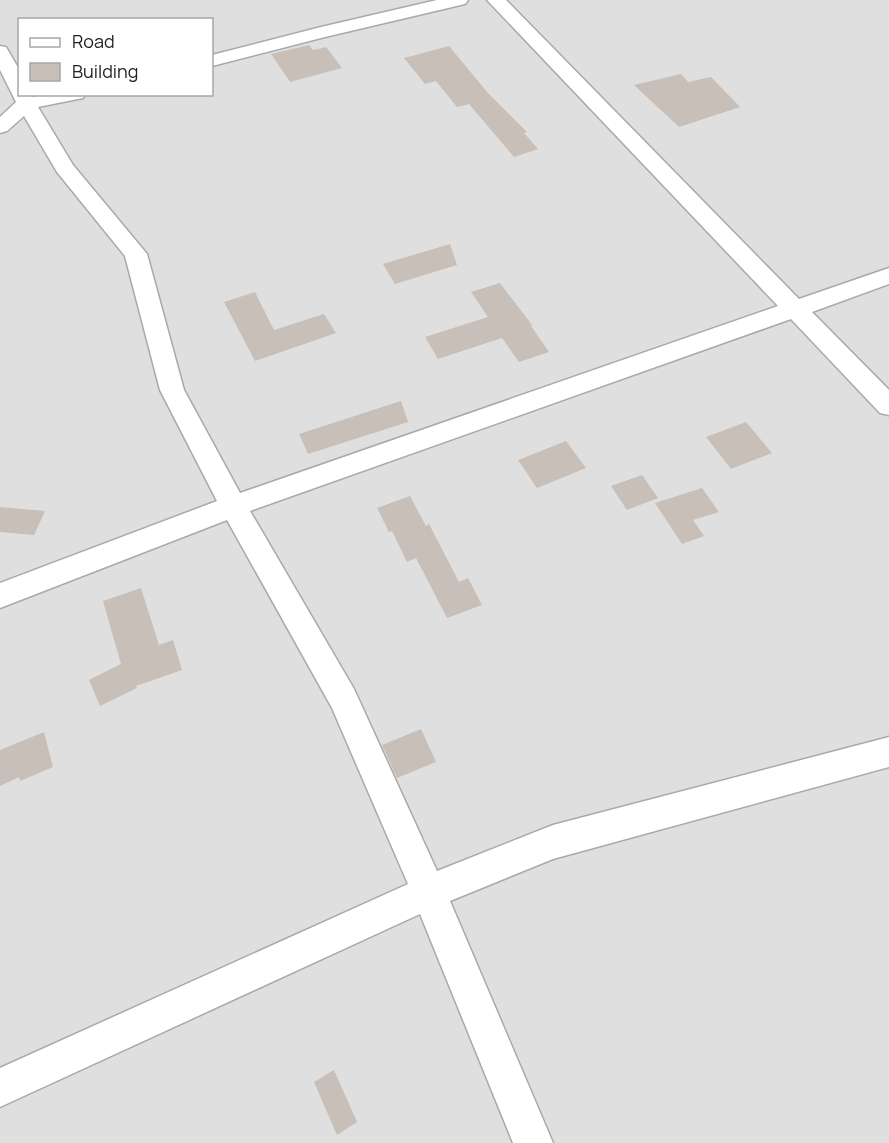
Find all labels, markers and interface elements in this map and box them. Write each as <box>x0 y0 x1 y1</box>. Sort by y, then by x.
legend <box>18 18 213 96</box>
text: Road <box>72 29 115 53</box>
text: Building <box>72 59 138 83</box>

